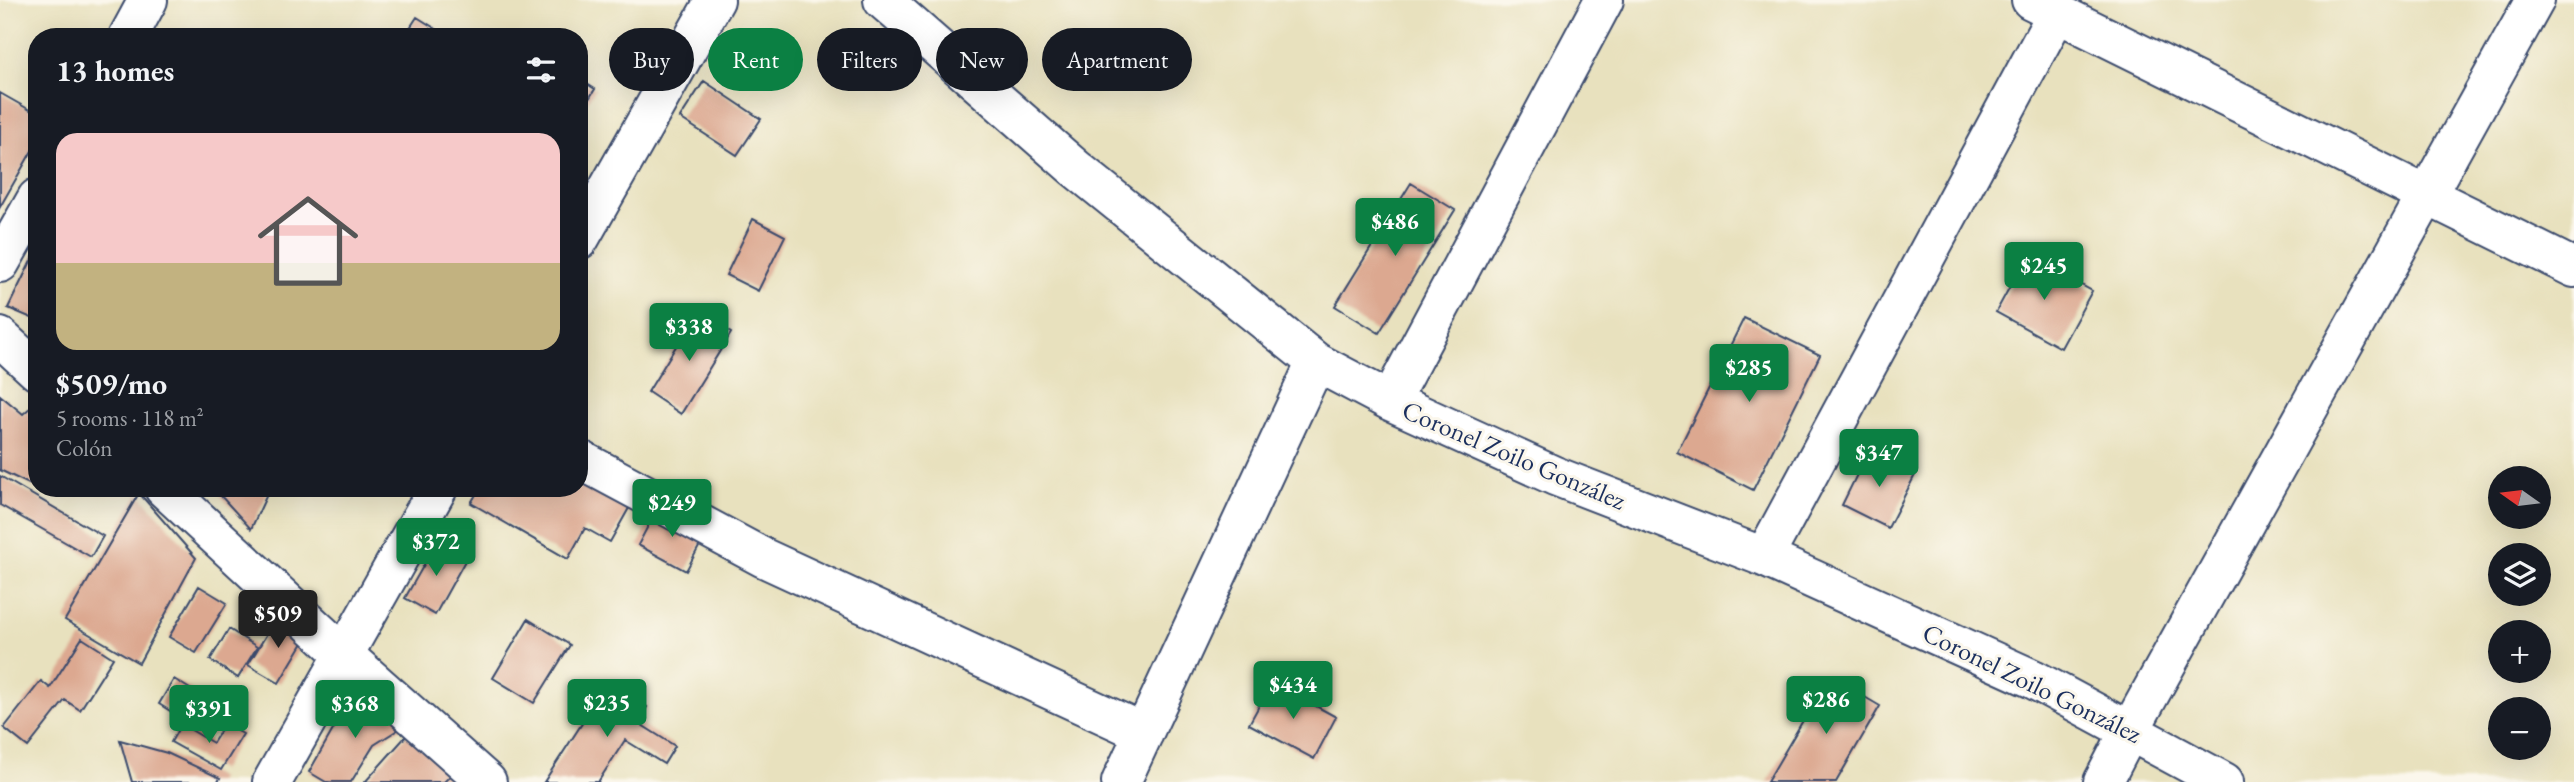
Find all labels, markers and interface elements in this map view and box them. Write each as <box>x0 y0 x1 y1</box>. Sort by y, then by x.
chip: Buy <box>609 28 694 91</box>
chip: Rent <box>708 28 803 91</box>
chip: Filters <box>817 28 922 91</box>
chip: New <box>936 28 1028 91</box>
chip: Apartment <box>1042 28 1192 91</box>
text: 13 homes <box>56 51 174 90</box>
icon: filters <box>522 51 560 89</box>
icon: home <box>245 178 371 304</box>
pin: $486 <box>1354 198 1436 258</box>
text: $486 <box>1371 206 1419 236</box>
pin: $245 <box>2003 243 2085 302</box>
text: $245 <box>2020 250 2068 280</box>
pin: $338 <box>648 304 730 363</box>
text: $338 <box>665 311 713 341</box>
pin: $285 <box>1708 344 1790 404</box>
text: $285 <box>1725 352 1773 382</box>
text: $509/mo <box>56 364 167 403</box>
street label: Coronel Zoilo González <box>1397 393 1631 517</box>
text: 5 rooms · 118 m² <box>56 403 204 433</box>
pin: $347 <box>1838 430 1920 489</box>
text: Colón <box>56 433 112 463</box>
text: $347 <box>1855 437 1903 467</box>
north arrow <box>2488 466 2552 528</box>
map controls <box>2488 466 2551 760</box>
pin: $249 <box>631 480 713 539</box>
text: $249 <box>648 487 696 517</box>
pin: $372 <box>395 518 477 578</box>
text: $372 <box>412 526 460 556</box>
button: layers <box>2488 543 2551 606</box>
pin: $509 <box>237 590 319 650</box>
text: $509 <box>254 598 302 628</box>
street label: Coronel Zoilo González <box>1917 615 2147 751</box>
button: + <box>2488 620 2551 683</box>
pin: $434 <box>1252 662 1334 721</box>
text: $434 <box>1269 669 1317 699</box>
pin: $286 <box>1785 676 1867 736</box>
pin: $368 <box>314 680 396 740</box>
pin: $235 <box>566 680 648 739</box>
text: $286 <box>1802 684 1850 714</box>
pin: $391 <box>168 686 250 745</box>
text: $235 <box>583 687 631 717</box>
text: $368 <box>331 688 379 718</box>
text: $391 <box>185 693 233 723</box>
button: − <box>2488 697 2551 760</box>

